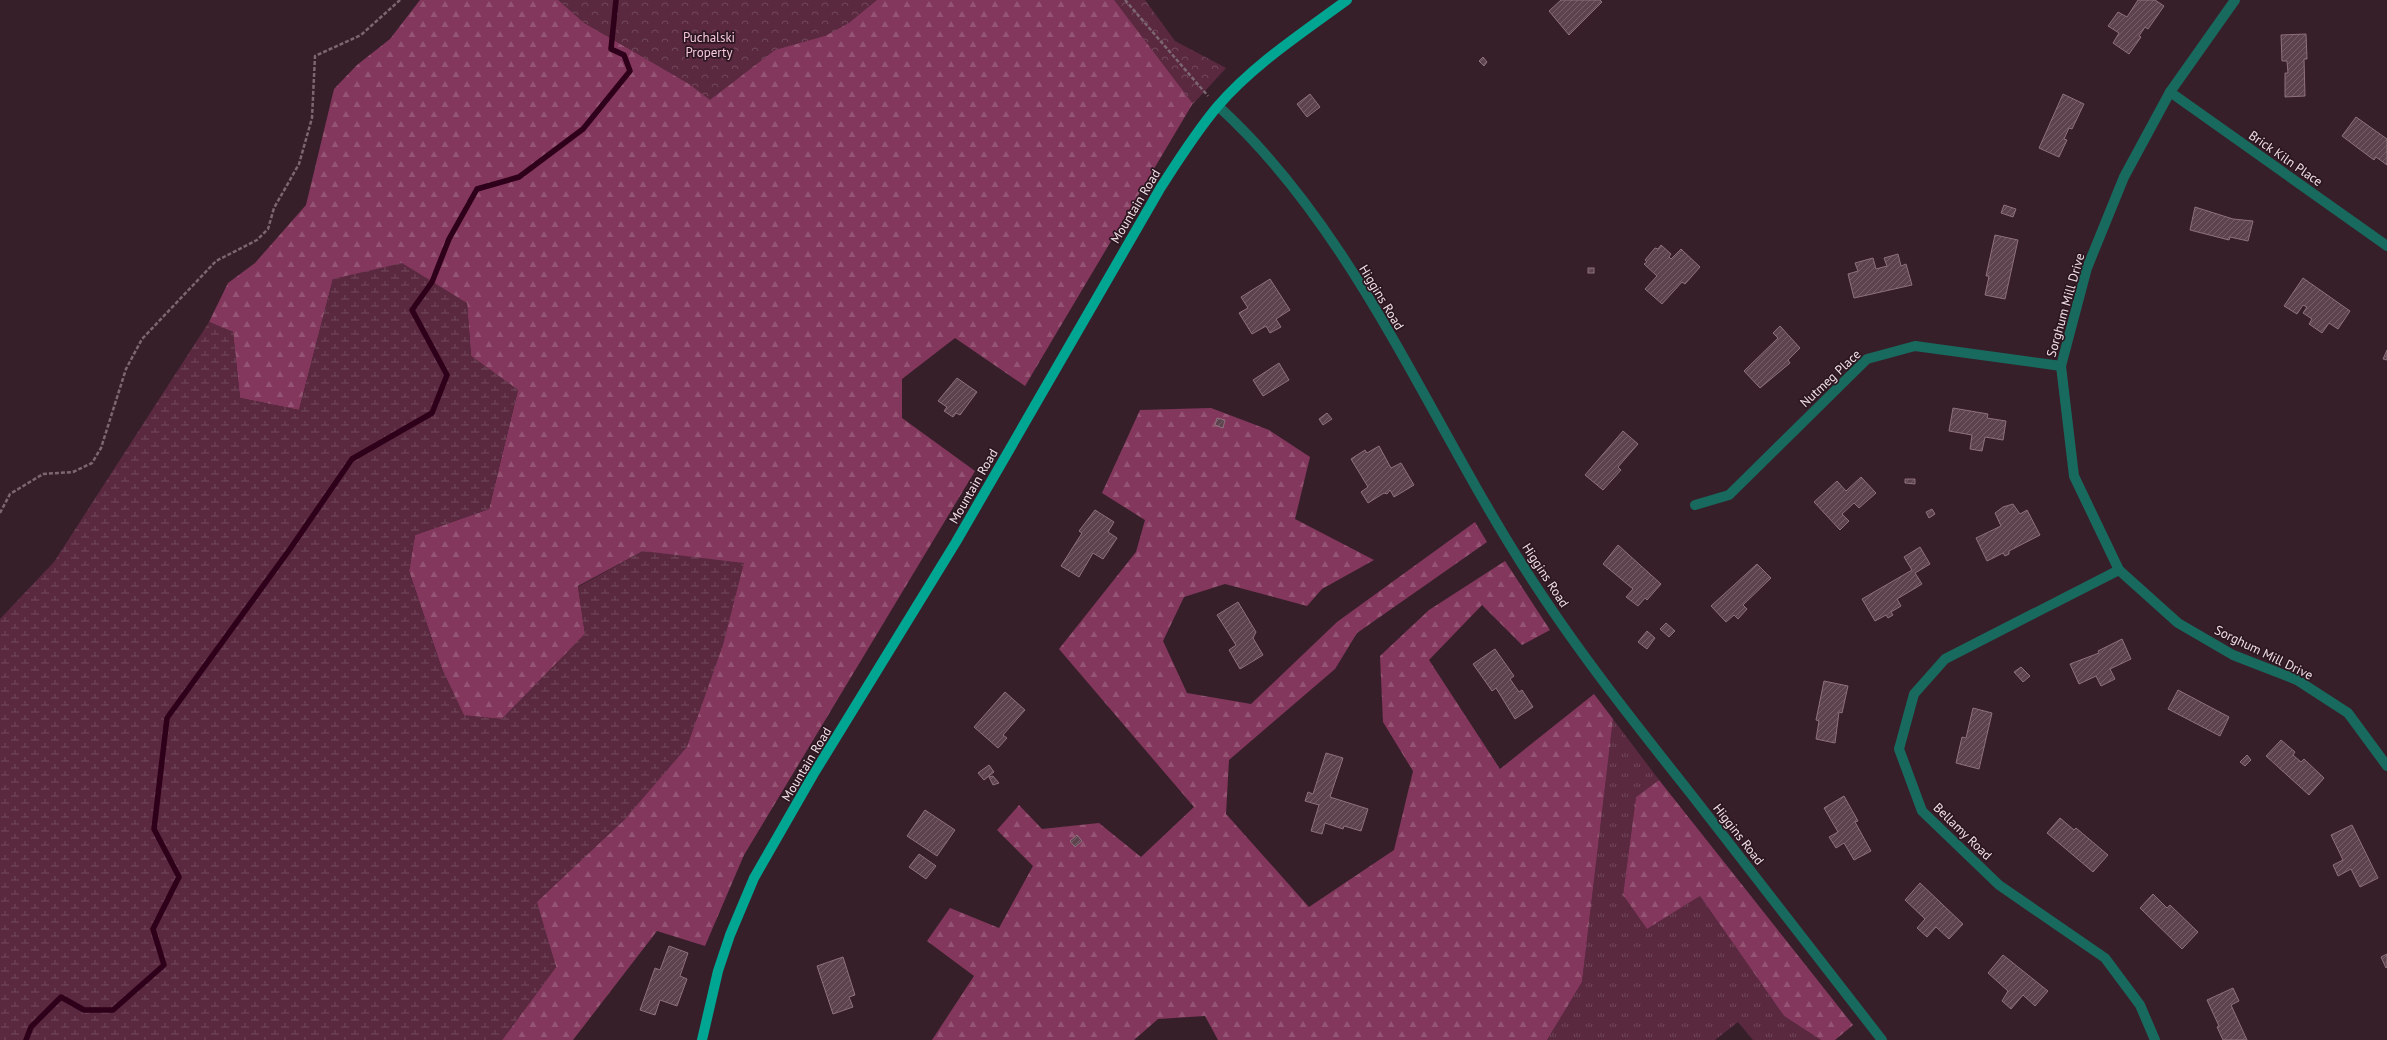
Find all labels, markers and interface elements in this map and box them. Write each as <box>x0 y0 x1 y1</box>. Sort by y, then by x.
park label: Puchalski Property <box>683 29 735 61</box>
street label: Brick Kiln Place <box>2246 127 2326 190</box>
street label: Mountain Road <box>1107 166 1164 247</box>
street label: Sorghum Mill Drive <box>2043 251 2088 359</box>
street label: Higgins Road <box>1355 261 1408 333</box>
street label: Nutmeg Place <box>1796 346 1864 411</box>
street label: Mountain Road <box>945 446 1002 527</box>
street label: Higgins Road <box>1519 540 1573 611</box>
street label: Sorghum Mill Drive <box>2212 621 2316 684</box>
street label: Mountain Road <box>778 724 835 805</box>
street label: Bellamy Road <box>1930 799 1996 864</box>
street label: Higgins Road <box>1709 800 1768 868</box>

